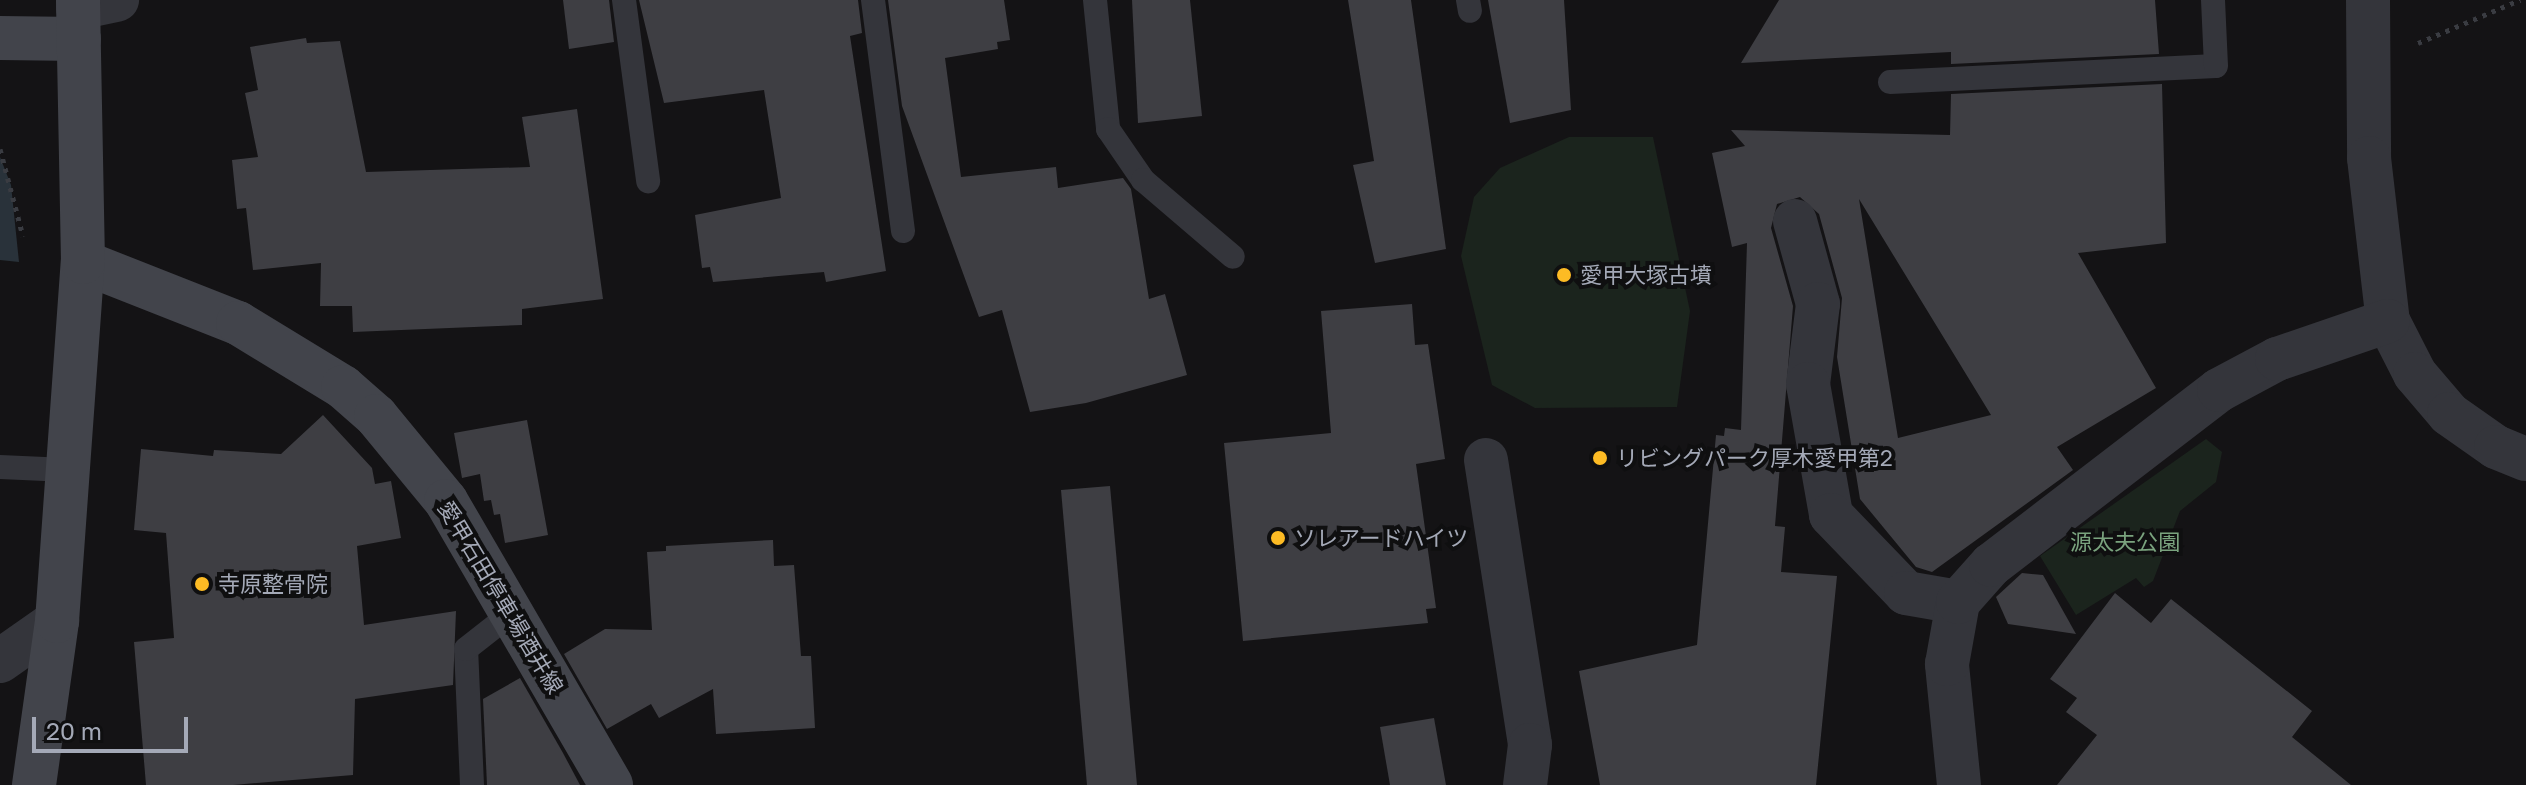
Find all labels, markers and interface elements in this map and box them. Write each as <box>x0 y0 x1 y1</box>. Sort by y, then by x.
place label: 愛甲大塚古墳 <box>1580 262 1712 288</box>
marker: 愛甲大塚古墳 <box>1555 266 1573 284</box>
place label: リビングパーク厚木愛甲第2 <box>1616 445 1893 471</box>
marker: リビングパーク厚木愛甲第2 <box>1591 449 1609 467</box>
street label: 愛甲石田停車場酒井線 <box>433 496 569 698</box>
place label: ソレアードハイツ <box>1294 525 1469 551</box>
marker: ソレアードハイツ <box>1269 529 1287 547</box>
park label: 源太夫公園 <box>2070 529 2180 555</box>
place label: 寺原整骨院 <box>218 571 328 597</box>
marker: 寺原整骨院 <box>193 575 211 593</box>
scale bar <box>36 701 192 751</box>
text: 20 m <box>46 716 102 745</box>

